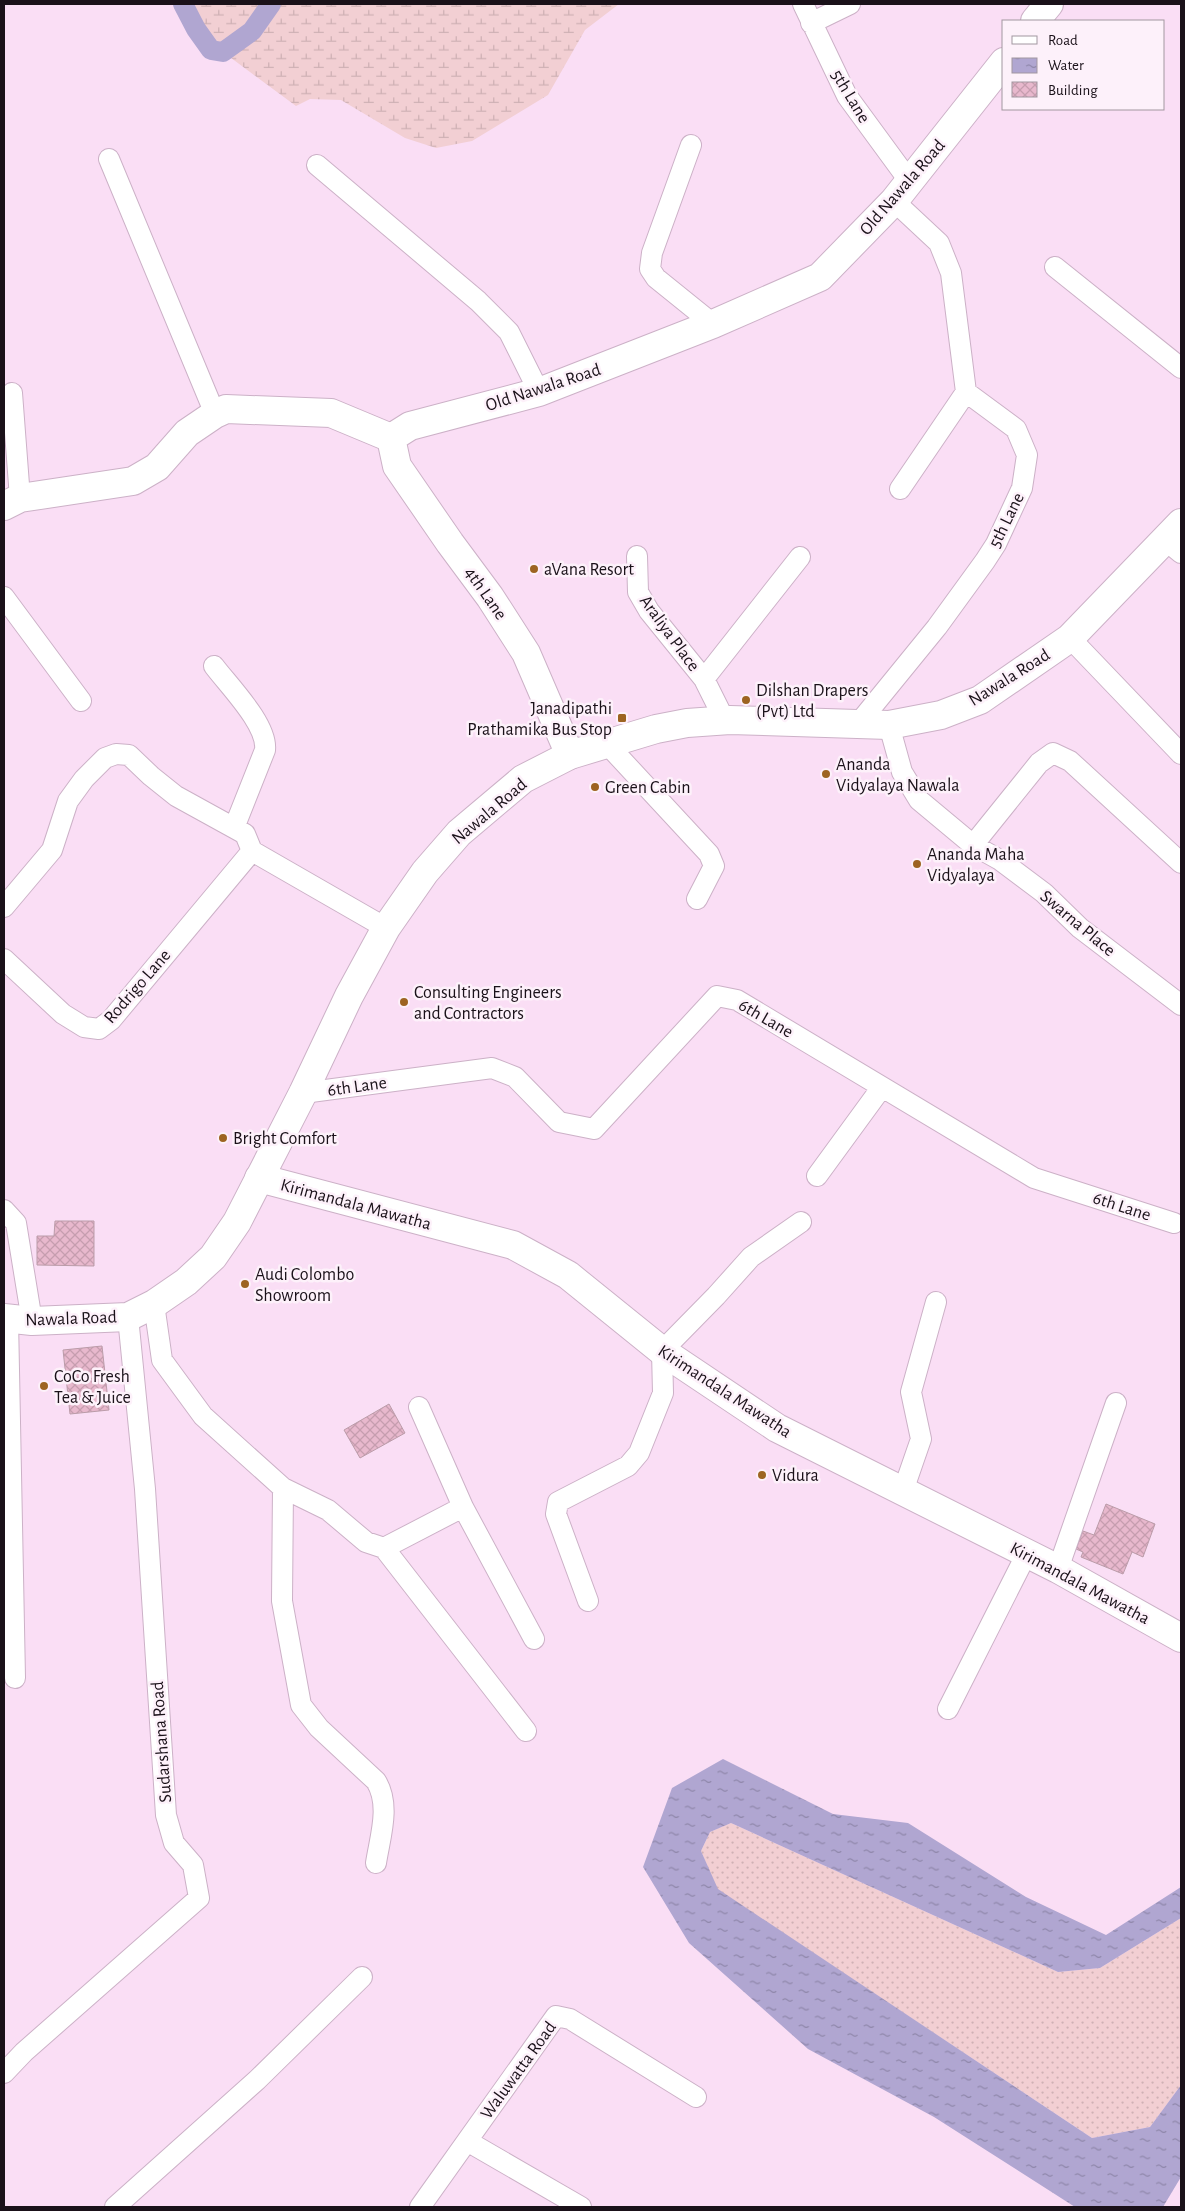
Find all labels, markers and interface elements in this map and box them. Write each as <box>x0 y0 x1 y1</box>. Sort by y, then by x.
legend <box>1002 20 1165 110</box>
text: Road <box>1048 33 1078 48</box>
text: Water <box>1048 58 1084 73</box>
street label: 5th Lane <box>827 67 873 126</box>
text: Building <box>1048 83 1098 98</box>
street label: Old Nawala Road <box>857 137 949 239</box>
street label: Old Nawala Road <box>484 361 603 415</box>
street label: 5th Lane <box>986 490 1028 551</box>
place label: aVana Resort <box>544 561 634 579</box>
marker: aVana Resort <box>528 563 540 575</box>
street label: 4th Lane <box>461 564 510 623</box>
street label: Araliya Place <box>636 592 703 675</box>
street label: Nawala Road <box>966 646 1053 710</box>
place label: Dilshan Drapers (Pvt) Ltd <box>756 682 868 721</box>
marker: Dilshan Drapers (Pvt) Ltd <box>740 694 752 706</box>
place label: Janadipathi Prathamika Bus Stop <box>467 700 612 739</box>
marker: Janadipathi Prathamika Bus Stop <box>616 712 628 724</box>
place label: Ananda Vidyalaya Nawala <box>836 756 960 795</box>
marker: Ananda Vidyalaya Nawala <box>820 768 832 780</box>
street label: Nawala Road <box>449 775 531 848</box>
place label: Green Cabin <box>605 779 691 797</box>
marker: Green Cabin <box>589 781 601 793</box>
place label: Ananda Maha Vidyalaya <box>927 846 1025 885</box>
marker: Ananda Maha Vidyalaya <box>911 858 923 870</box>
street label: Swarna Place <box>1036 887 1118 960</box>
street label: Rodrigo Lane <box>101 946 175 1027</box>
place label: Consulting Engineers and Contractors <box>414 984 562 1023</box>
marker: Consulting Engineers and Contractors <box>398 996 410 1008</box>
street label: 6th Lane <box>735 996 796 1042</box>
street label: 6th Lane <box>326 1074 388 1100</box>
place label: Bright Comfort <box>233 1130 337 1148</box>
marker: Bright Comfort <box>217 1132 229 1144</box>
street label: Kirimandala Mawatha <box>278 1176 433 1234</box>
street label: 6th Lane <box>1090 1189 1153 1225</box>
place label: Audi Colombo Showroom <box>255 1266 354 1305</box>
marker: Audi Colombo Showroom <box>239 1278 251 1290</box>
street label: Nawala Road <box>25 1308 117 1330</box>
street label: Kirimandala Mawatha <box>654 1342 794 1442</box>
place label: CoCo Fresh Tea & Juice <box>54 1368 131 1407</box>
marker: CoCo Fresh Tea & Juice <box>38 1380 50 1392</box>
place label: Vidura <box>772 1467 819 1485</box>
marker: Vidura <box>756 1469 768 1481</box>
street label: Kirimandala Mawatha <box>1007 1539 1152 1628</box>
street label: Sudarshana Road <box>149 1681 175 1803</box>
street label: Waluwatta Road <box>478 2019 560 2123</box>

